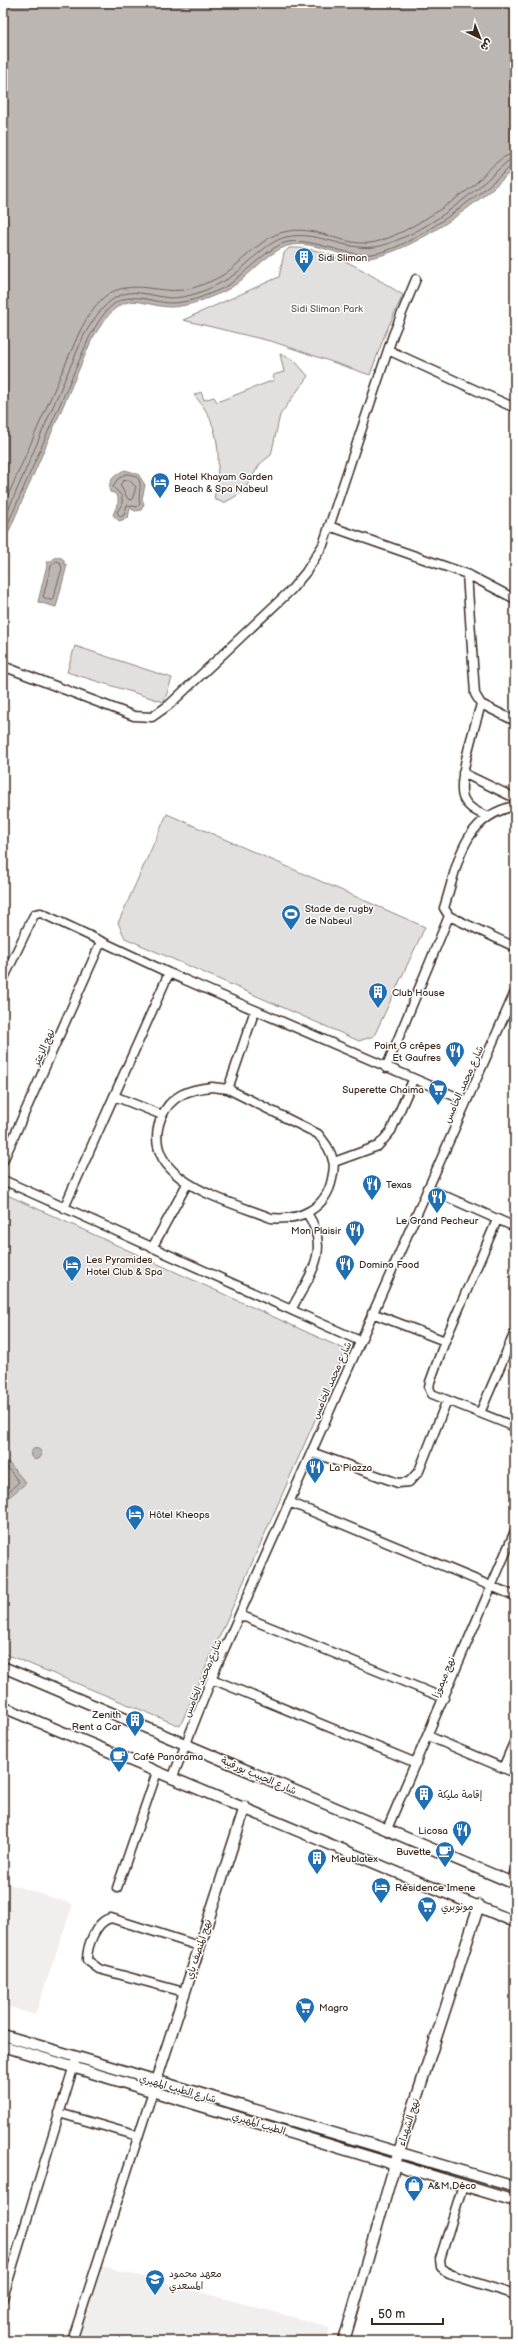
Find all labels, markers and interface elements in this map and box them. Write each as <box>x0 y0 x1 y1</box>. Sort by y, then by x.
north arrow <box>460 18 500 58</box>
text: ش <box>478 36 495 54</box>
building icon: Sidi Sliman <box>293 246 315 274</box>
place label: Sidi Sliman <box>318 252 368 264</box>
park label: Sidi Sliman Park <box>291 303 363 315</box>
hotel icon: Hotel Khayam Garden Beach & Spa Nabeul <box>149 471 171 499</box>
place label: Hotel Khayam Garden Beach & Spa Nabeul <box>174 471 273 495</box>
sports icon: Stade de rugby de Nabeul <box>280 903 302 931</box>
place label: Stade de rugby de Nabeul <box>305 903 374 927</box>
building icon: Club House <box>367 981 389 1009</box>
place label: Club House <box>392 987 445 999</box>
street label: نهج الزعتر <box>30 1027 58 1069</box>
place label: Point G crêpes Et Gaufres <box>374 1040 441 1064</box>
restaurant icon: Point G crêpes Et Gaufres <box>444 1040 466 1068</box>
street label: شارع محمد الخامس <box>441 1044 487 1125</box>
supermarket icon: Superette Chaima <box>427 1078 449 1106</box>
place label: Superette Chaima <box>342 1084 424 1096</box>
restaurant icon: Texas <box>361 1173 383 1201</box>
place label: Texas <box>386 1179 412 1191</box>
restaurant icon: Le Grand Pecheur <box>426 1186 448 1214</box>
place label: Le Grand Pecheur <box>396 1215 479 1227</box>
restaurant icon: Mon Plaisir <box>344 1219 366 1247</box>
place label: Mon Plaisir <box>291 1225 341 1237</box>
restaurant icon: Domino Food <box>334 1253 356 1281</box>
hotel icon: Les Pyramides Hotel Club & Spa <box>61 1254 83 1282</box>
place label: Les Pyramides Hotel Club & Spa <box>86 1254 163 1278</box>
place label: Domino Food <box>359 1259 419 1271</box>
street label: شارع محمد الخامس <box>309 1340 355 1421</box>
restaurant icon: La Piazza <box>304 1456 326 1484</box>
place label: La Piazza <box>329 1462 373 1474</box>
hotel icon: Hôtel Kheops <box>124 1503 146 1531</box>
place label: Hôtel Kheops <box>149 1509 210 1521</box>
street label: شارع محمد الخامس <box>181 1637 226 1719</box>
street label: نهج ميموزا <box>430 1655 459 1700</box>
place label: Zenith Rent a Car <box>72 1709 121 1733</box>
building icon: Zenith Rent a Car <box>124 1709 146 1737</box>
cafe icon: Café Panorama <box>108 1745 130 1773</box>
place label: Café Panorama <box>133 1751 203 1763</box>
street label: شارع الحبيب بورقيبة <box>219 1755 298 1798</box>
building icon: إقامة مليكة <box>413 1783 435 1811</box>
place label: إقامة مليكة <box>438 1789 483 1802</box>
restaurant icon: Licosa <box>451 1819 473 1847</box>
place label: Licosa <box>418 1825 448 1837</box>
cafe icon: Buvette <box>434 1840 456 1868</box>
place label: Buvette <box>396 1846 431 1858</box>
building icon: Meublatex <box>306 1847 328 1875</box>
place label: Meublatex <box>331 1853 378 1865</box>
hotel icon: Résidence Imene <box>370 1876 392 1904</box>
place label: Résidence Imene <box>395 1882 476 1894</box>
supermarket icon: مونوبري <box>416 1895 438 1923</box>
place label: مونوبري <box>441 1901 474 1915</box>
street label: نهج المنصف باي <box>184 1918 216 1981</box>
supermarket icon: Magro <box>294 1996 316 2024</box>
place label: Magro <box>319 2002 348 2014</box>
street label: شارع الطيب المهيري <box>137 2072 218 2108</box>
street label: نهج الشهداء <box>396 2097 423 2148</box>
street label: الطيب المهيري <box>230 2110 287 2140</box>
shop icon: A&M Déco <box>403 2174 425 2202</box>
place label: A&M Déco <box>428 2180 477 2192</box>
school or university icon: معهد محمود المسعدي <box>144 2268 166 2296</box>
place label: معهد محمود المسعدي <box>169 2268 222 2294</box>
scale bar <box>372 2300 443 2326</box>
text: 50 m <box>378 2307 405 2322</box>

